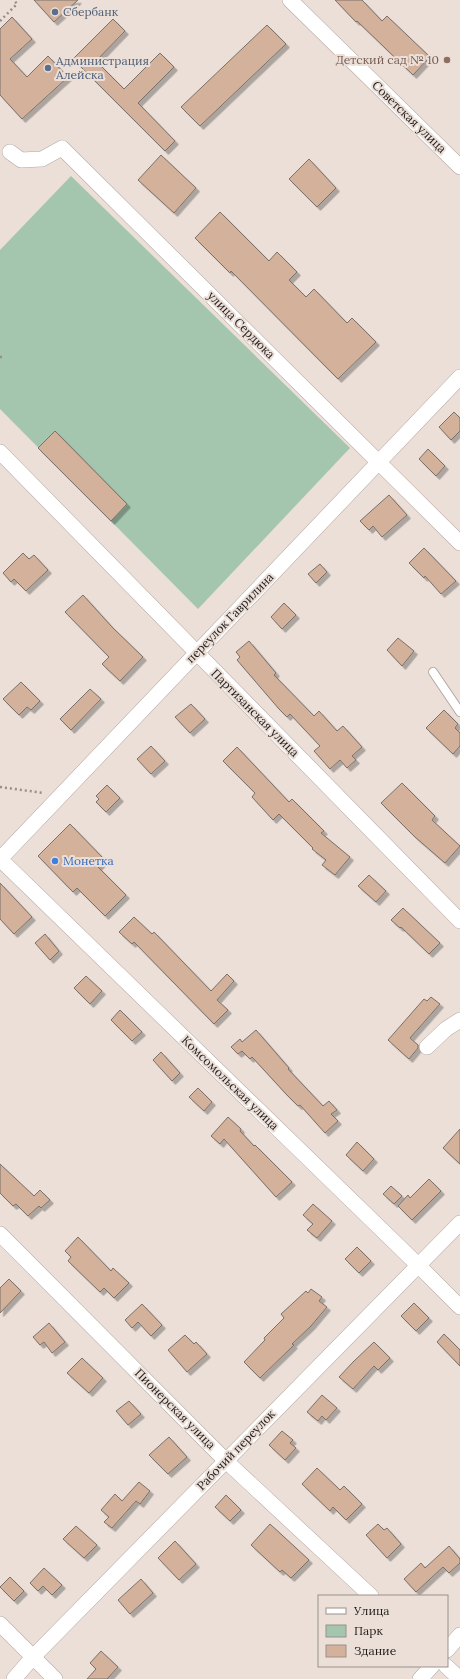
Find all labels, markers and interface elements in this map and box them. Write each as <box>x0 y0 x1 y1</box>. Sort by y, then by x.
place label: Сбербанк <box>63 4 119 19</box>
marker: Сбербанк <box>50 7 60 17</box>
place label: Детский сад № 10 <box>336 52 439 67</box>
place label: Администрация Алейска <box>55 53 149 82</box>
marker: Детский сад № 10 <box>442 55 452 65</box>
marker: Администрация Алейска <box>43 63 53 73</box>
street label: Советская улица <box>369 77 450 156</box>
street label: улица Сердюка <box>205 288 278 361</box>
street label: переулок Гаврилина <box>183 569 277 666</box>
street label: Партизанская улица <box>208 666 302 760</box>
place label: Монетка <box>63 853 114 868</box>
marker: Монетка <box>50 856 60 866</box>
street label: Комсомольская улица <box>179 1032 282 1133</box>
street label: Пионерская улица <box>132 1365 219 1452</box>
street label: Рабочий переулок <box>193 1406 278 1493</box>
legend <box>318 1595 448 1667</box>
text: Улица <box>353 1603 390 1618</box>
text: Парк <box>354 1623 383 1638</box>
text: Здание <box>354 1643 397 1658</box>

